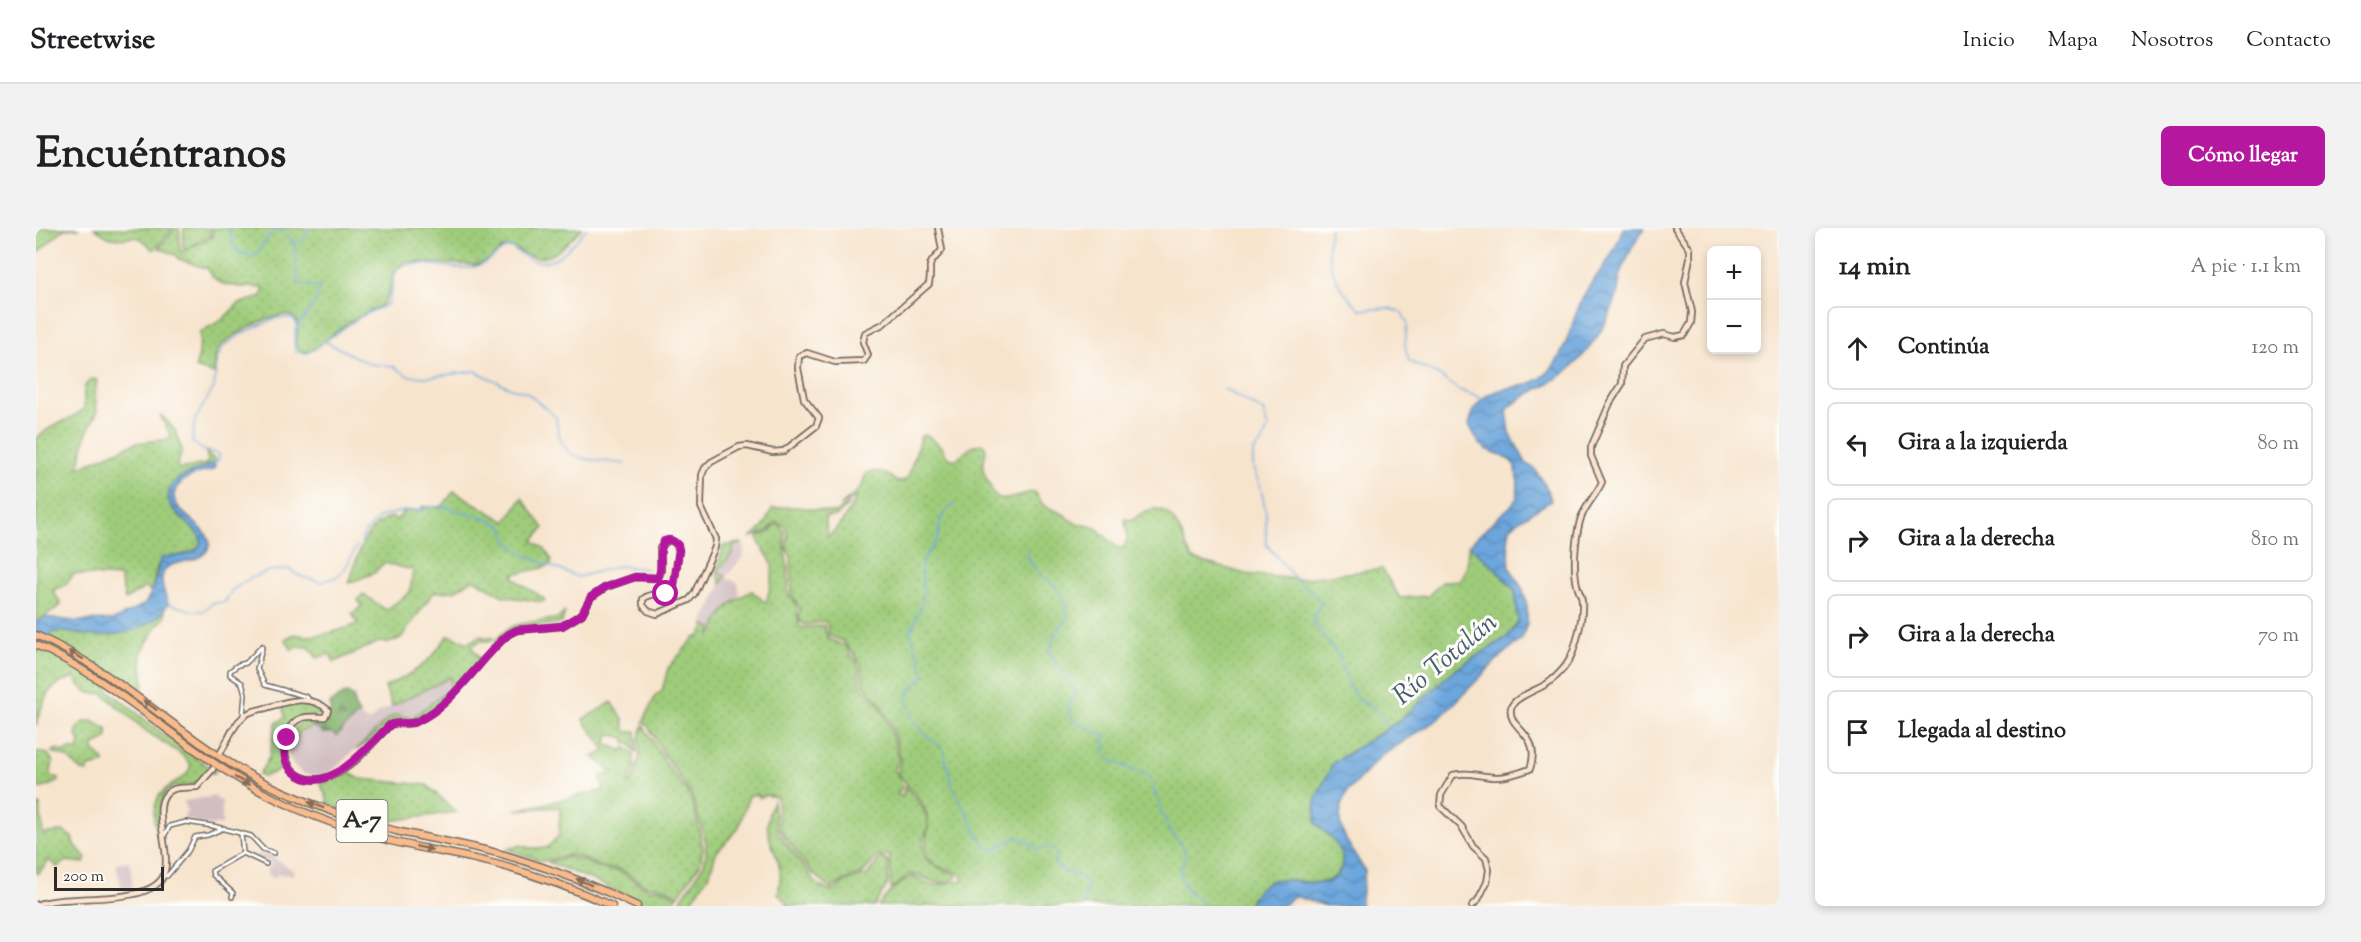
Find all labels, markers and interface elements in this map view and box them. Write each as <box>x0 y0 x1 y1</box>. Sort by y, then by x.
text: Streetwise <box>30 21 155 61</box>
text: Inicio <box>1963 26 2015 56</box>
text: Mapa <box>2048 26 2098 56</box>
text: Nosotros <box>2131 26 2213 56</box>
text: Contacto <box>2246 26 2331 56</box>
text: Encuéntranos <box>36 126 286 186</box>
button: Cómo llegar <box>2161 126 2325 186</box>
map controls <box>1707 246 1761 354</box>
button: + <box>1707 246 1761 300</box>
text: 14 min <box>1839 249 1911 286</box>
text: A pie · 1.1 km <box>2191 253 2301 282</box>
button: − <box>1707 300 1761 354</box>
icon: ahead <box>1841 332 1874 365</box>
text: Continúa <box>1898 332 1989 364</box>
text: 120 m <box>2251 334 2299 363</box>
icon: left <box>1841 428 1874 461</box>
text: Gira a la izquierda <box>1898 428 2068 460</box>
text: 80 m <box>2258 430 2299 459</box>
icon: right <box>1841 524 1874 557</box>
text: Gira a la derecha <box>1898 524 2055 556</box>
text: 810 m <box>2251 526 2299 555</box>
route start <box>652 580 678 606</box>
water label: Río Totalán <box>1385 605 1507 715</box>
icon: right <box>1841 620 1874 653</box>
text: Gira a la derecha <box>1898 620 2055 652</box>
text: 70 m <box>2258 622 2299 651</box>
one-way arrow <box>67 650 84 660</box>
one-way arrow <box>142 699 158 711</box>
icon: arrive <box>1841 716 1874 749</box>
text: Llegada al destino <box>1898 716 2066 748</box>
route end <box>273 724 299 750</box>
one-way arrow <box>233 776 250 786</box>
one-way arrow <box>307 800 325 809</box>
road number: A-7 <box>336 800 388 842</box>
one-way arrow <box>415 844 434 853</box>
scale bar <box>54 864 164 892</box>
text: 200 m <box>63 866 104 889</box>
one-way arrow <box>575 878 592 887</box>

